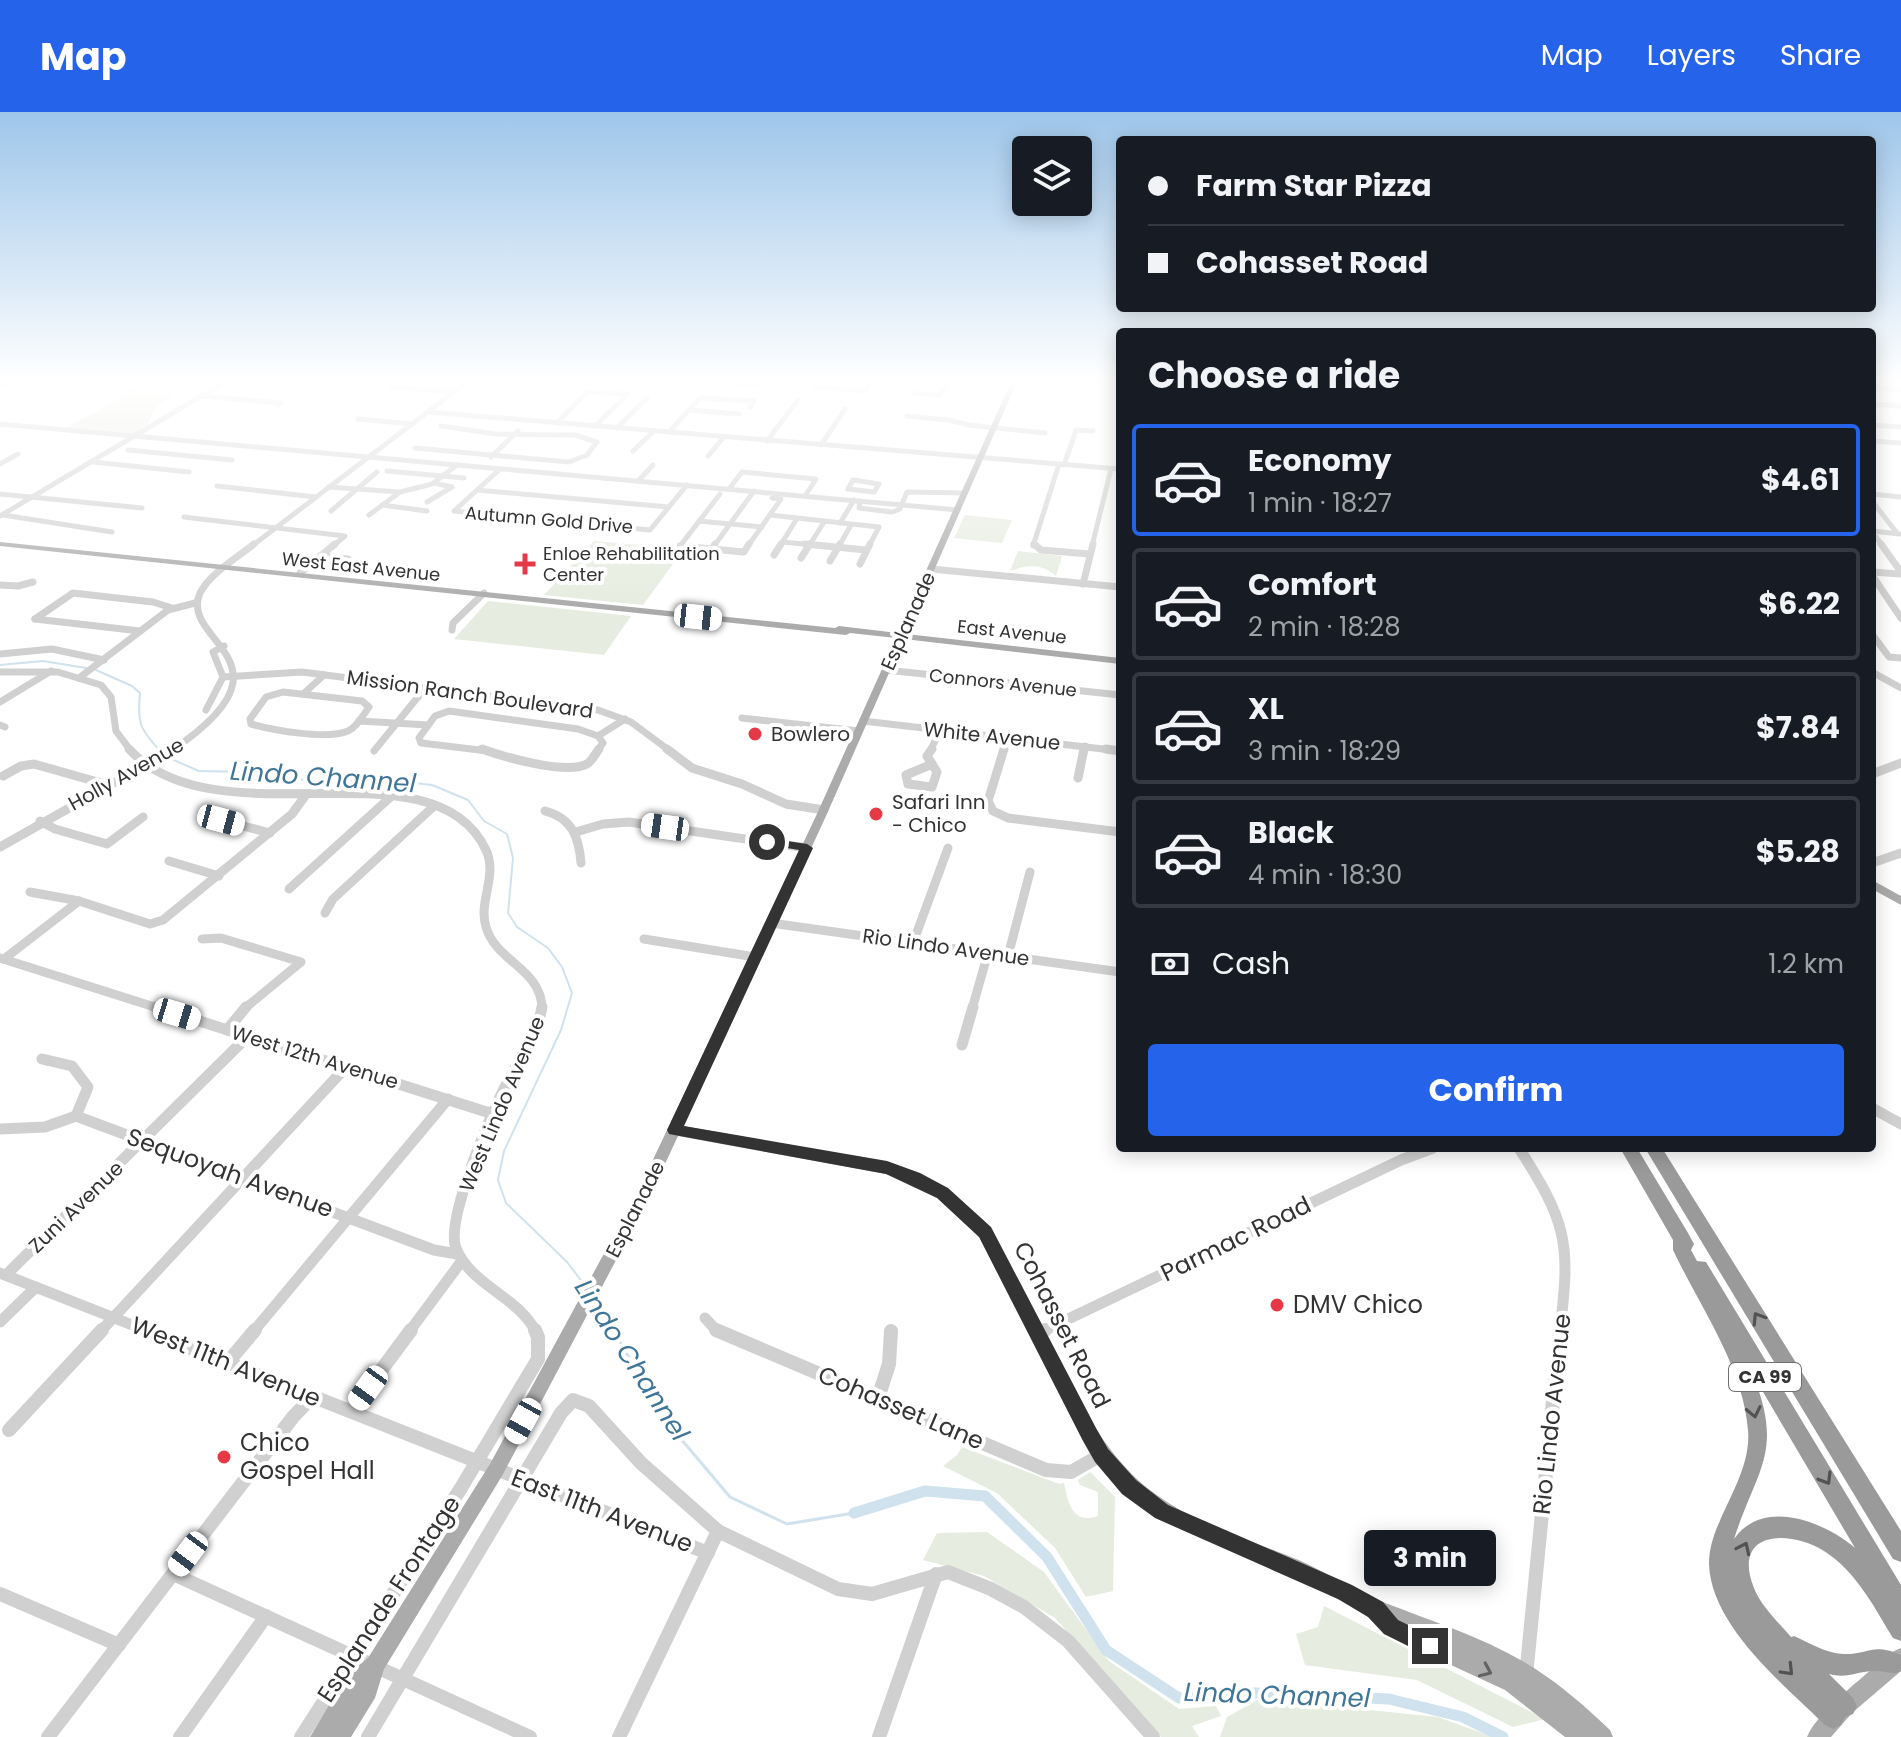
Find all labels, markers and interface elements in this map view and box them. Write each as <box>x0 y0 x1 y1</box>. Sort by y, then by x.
text: Map <box>40 30 127 83</box>
text: Map <box>1541 36 1603 75</box>
text: Layers <box>1647 36 1736 75</box>
text: Share <box>1780 36 1861 75</box>
map controls <box>1012 136 1092 216</box>
button: layers <box>1012 136 1092 216</box>
text: Farm Star Pizza <box>1196 164 1432 207</box>
text: Cohasset Road <box>1196 241 1428 284</box>
text: Choose a ride <box>1148 350 1400 401</box>
text: Economy <box>1248 439 1392 482</box>
icon: car <box>1152 444 1224 516</box>
text: $4.61 <box>1761 458 1840 501</box>
text: 1 min · 18:27 <box>1248 485 1392 521</box>
street label: Autumn Gold Drive <box>464 500 634 539</box>
place label: Enloe Rehabilitation Center <box>543 541 720 587</box>
street label: West East Avenue <box>281 546 442 587</box>
marker: Enloe Rehabilitation Center <box>514 553 536 575</box>
text: Comfort <box>1248 563 1377 606</box>
street label: Esplanade <box>874 567 942 675</box>
icon: car <box>1152 568 1224 640</box>
text: $6.22 <box>1758 582 1840 625</box>
car <box>673 603 723 631</box>
text: 2 min · 18:28 <box>1248 609 1401 645</box>
street label: East Avenue <box>956 613 1068 650</box>
street label: Connors Avenue <box>928 662 1078 703</box>
street label: Mission Ranch Boulevard <box>345 663 595 725</box>
text: XL <box>1248 687 1284 730</box>
icon: car <box>1152 692 1224 764</box>
text: $7.84 <box>1756 706 1840 749</box>
street label: White Avenue <box>922 715 1062 757</box>
place label: Bowlero <box>771 720 850 748</box>
marker: Bowlero <box>746 725 764 743</box>
street label: Holly Avenue <box>63 731 189 817</box>
text: 3 min · 18:29 <box>1248 733 1401 769</box>
water label: Lindo Channel <box>229 753 418 801</box>
place label: Safari Inn - Chico <box>892 788 986 839</box>
car <box>195 802 247 838</box>
marker: Safari Inn - Chico <box>867 805 885 823</box>
text: Black <box>1248 811 1334 854</box>
car <box>640 812 690 842</box>
icon: car <box>1152 816 1224 888</box>
route start <box>749 824 785 860</box>
text: $5.28 <box>1756 830 1840 873</box>
text: 4 min · 18:30 <box>1248 857 1402 893</box>
street label: Rio Lindo Avenue <box>861 921 1031 973</box>
icon: cash <box>1148 942 1192 986</box>
text: Cash <box>1212 942 1290 985</box>
text: 1.2 km <box>1768 946 1844 982</box>
car <box>151 996 203 1032</box>
street label: West Lindo Avenue <box>452 1012 552 1196</box>
street label: West 12th Avenue <box>228 1018 402 1096</box>
button: Confirm <box>1148 1044 1844 1136</box>
street label: Sequoyah Avenue <box>122 1120 338 1225</box>
street label: Zuni Avenue <box>22 1155 130 1259</box>
street label: Esplanade <box>599 1156 671 1262</box>
street label: Parmac Road <box>1155 1188 1316 1289</box>
street label: Cohasset Road <box>1006 1236 1119 1414</box>
water label: Lindo Channel <box>566 1272 698 1448</box>
place label: DMV Chico <box>1293 1288 1423 1321</box>
marker: DMV Chico <box>1268 1296 1286 1314</box>
street label: West 11th Avenue <box>126 1308 326 1415</box>
street label: Rio Lindo Avenue <box>1525 1312 1578 1516</box>
one-way arrow <box>1752 1312 1767 1326</box>
street label: Cohasset Lane <box>813 1358 989 1457</box>
car <box>344 1362 392 1414</box>
road number: CA 99 <box>1729 1363 1801 1391</box>
car <box>501 1394 545 1448</box>
one-way arrow <box>1745 1405 1762 1419</box>
place label: Chico Gospel Hall <box>240 1426 375 1487</box>
marker: Chico Gospel Hall <box>215 1448 233 1466</box>
street label: East 11th Avenue <box>507 1461 698 1560</box>
one-way arrow <box>1816 1471 1832 1485</box>
street label: Esplanade Frontage <box>309 1489 468 1708</box>
car <box>164 1528 212 1580</box>
callout: 3 min <box>1364 1530 1496 1586</box>
text: 3 min <box>1393 1540 1467 1576</box>
one-way arrow <box>1735 1542 1751 1556</box>
route end <box>1412 1628 1448 1664</box>
one-way arrow <box>1478 1661 1492 1677</box>
one-way arrow <box>1778 1661 1792 1676</box>
water label: Lindo Channel <box>1183 1674 1371 1716</box>

